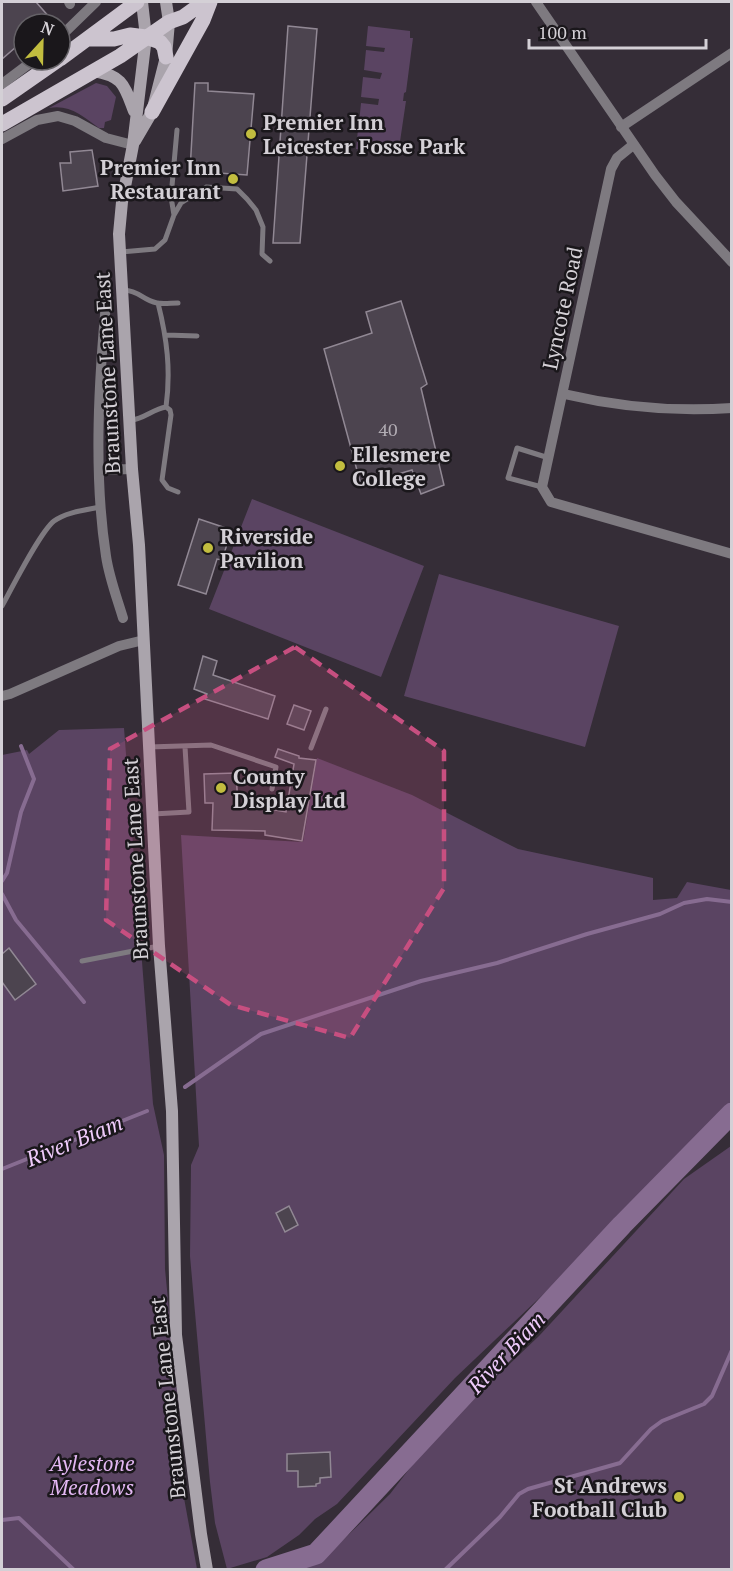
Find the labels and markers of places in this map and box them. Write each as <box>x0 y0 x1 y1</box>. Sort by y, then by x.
place label: Premier Inn Leicester Fosse Park <box>263 108 466 160</box>
marker: Premier Inn Leicester Fosse Park <box>244 127 258 141</box>
place label: Premier Inn Restaurant <box>100 153 222 205</box>
marker: Premier Inn Restaurant <box>226 172 240 186</box>
place label: Ellesmere College <box>352 440 450 492</box>
marker: Ellesmere College <box>333 459 347 473</box>
place label: Riverside Pavilion <box>220 522 313 574</box>
marker: Riverside Pavilion <box>201 541 215 555</box>
place label: County Display Ltd <box>233 762 346 814</box>
marker: County Display Ltd <box>214 781 228 795</box>
place label: St Andrews Football Club <box>532 1471 667 1523</box>
marker: St Andrews Football Club <box>672 1490 686 1504</box>

